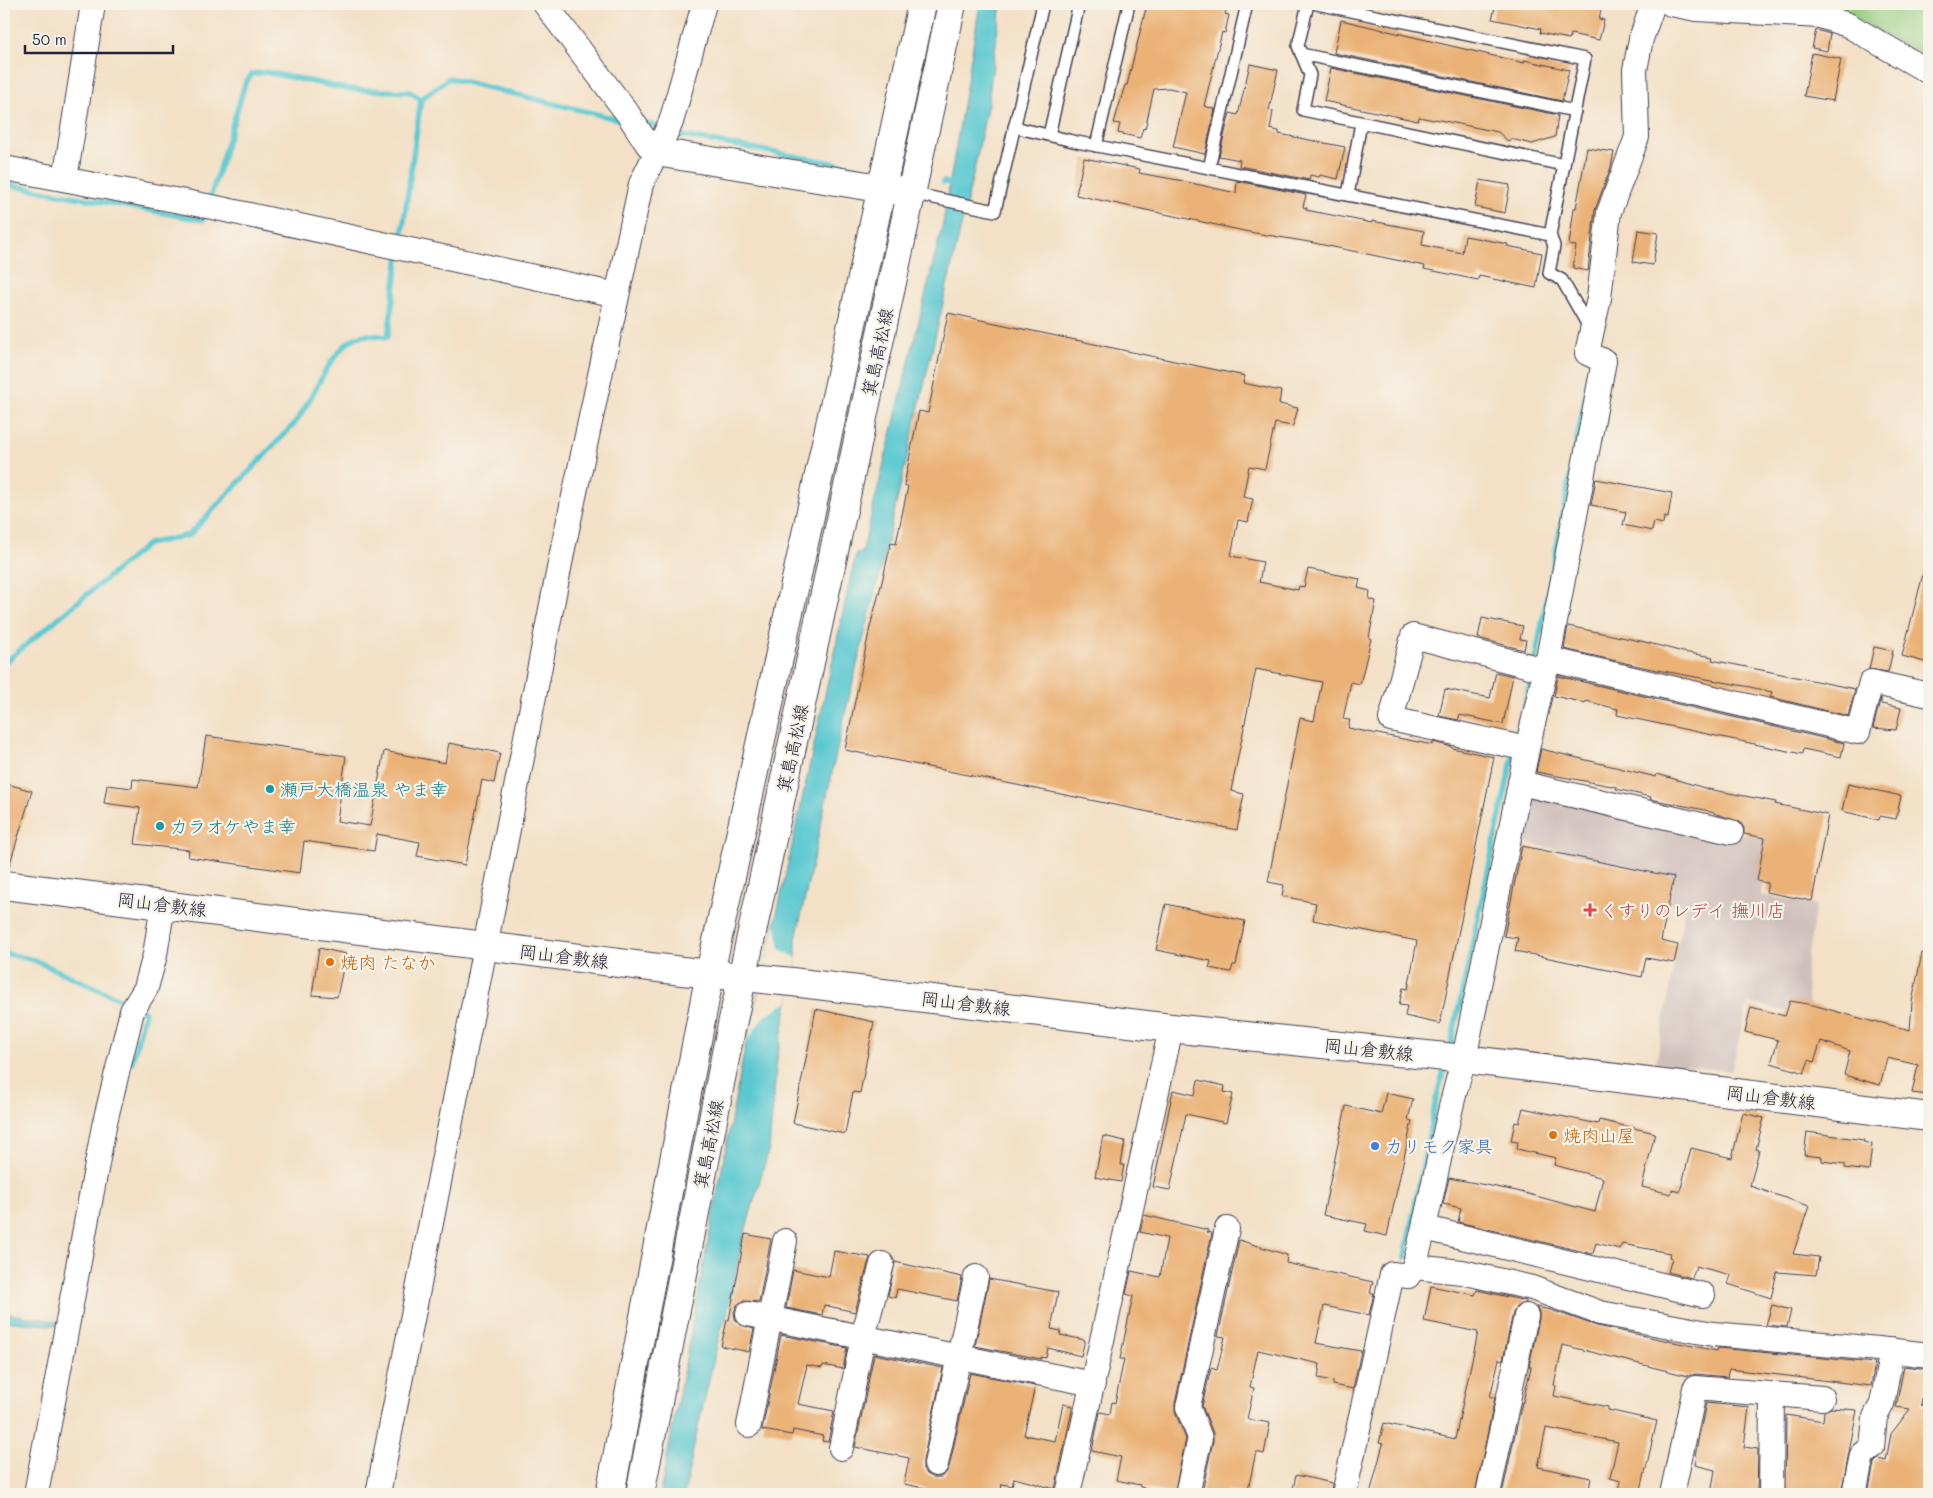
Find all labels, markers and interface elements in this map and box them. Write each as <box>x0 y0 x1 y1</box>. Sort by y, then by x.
scale bar <box>25 22 172 54</box>
text: 50 m <box>32 29 67 49</box>
street label: 箕島高松線 <box>856 305 898 399</box>
street label: 箕島高松線 <box>771 701 813 795</box>
place label: 瀬戸大橋温泉 やま幸 <box>280 777 448 801</box>
marker: 瀬戸大橋温泉 やま幸 <box>264 783 276 795</box>
place label: カラオケやま幸 <box>170 814 296 838</box>
marker: カラオケやま幸 <box>154 820 166 832</box>
street label: 岡山倉敷線 <box>116 887 208 921</box>
place label: くすりのレデイ 撫川店 <box>1600 898 1785 922</box>
marker: くすりのレデイ 撫川店 <box>1584 904 1596 916</box>
street label: 岡山倉敷線 <box>518 939 610 973</box>
place label: 焼肉 たなか <box>340 950 436 974</box>
marker: 焼肉 たなか <box>324 956 336 968</box>
street label: 岡山倉敷線 <box>920 986 1012 1020</box>
street label: 岡山倉敷線 <box>1323 1032 1415 1066</box>
street label: 岡山倉敷線 <box>1725 1080 1817 1114</box>
street label: 箕島高松線 <box>688 1098 728 1190</box>
place label: 焼肉山屋 <box>1563 1123 1635 1147</box>
marker: 焼肉山屋 <box>1547 1129 1559 1141</box>
place label: カリモク家具 <box>1385 1134 1493 1158</box>
marker: カリモク家具 <box>1369 1140 1381 1152</box>

